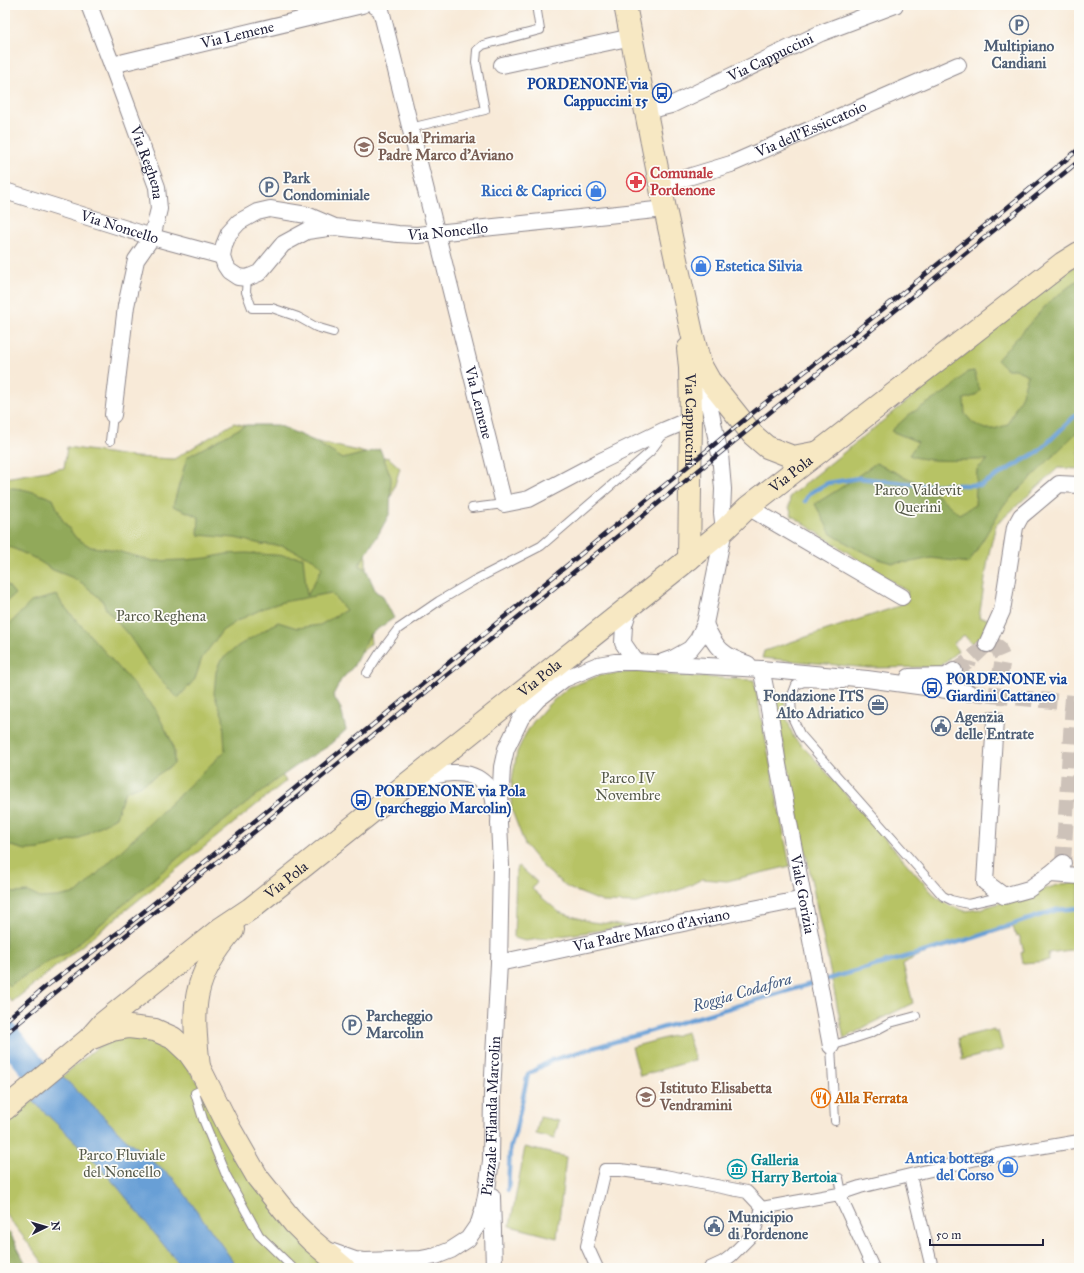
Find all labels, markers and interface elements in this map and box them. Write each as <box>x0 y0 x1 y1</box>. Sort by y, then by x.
parking icon: Multipiano Candiani <box>1008 14 1030 36</box>
street label: Via Lemene <box>198 17 276 53</box>
street label: Via Cappuccini <box>724 29 816 86</box>
place label: Multipiano Candiani <box>984 37 1055 72</box>
place label: PORDENONE via Cappuccini 15 <box>527 75 649 111</box>
bus stop icon: PORDENONE via Cappuccini 15 <box>651 82 673 104</box>
street label: Via dell'Essiccatoio <box>752 97 869 162</box>
street label: Via Reghena <box>126 122 167 201</box>
place label: Scuola Primaria Padre Marco d'Aviano <box>378 129 514 164</box>
school or university icon: Scuola Primaria Padre Marco d'Aviano <box>353 136 375 158</box>
place label: Comunale Pordenone <box>650 164 716 199</box>
place label: Park Condominiale <box>283 169 370 204</box>
pharmacy icon: Comunale Pordenone <box>625 171 647 193</box>
parking icon: Park Condominiale <box>258 176 280 198</box>
shop icon: Ricci & Capricci <box>585 180 607 202</box>
place label: Ricci & Capricci <box>481 182 583 201</box>
street label: Via Noncello <box>77 206 161 247</box>
street label: Via Noncello <box>406 219 489 244</box>
shop icon: Estetica Silvia <box>690 255 712 277</box>
place label: Estetica Silvia <box>715 257 803 275</box>
street label: Via Lemene <box>461 363 496 441</box>
street label: Via Cappuccini <box>681 372 700 466</box>
street label: Via Pola <box>765 451 817 497</box>
park label: Parco Valdevit Querini <box>874 481 962 516</box>
park label: Parco Reghena <box>116 607 207 625</box>
street label: Via Pola <box>513 655 565 702</box>
place label: PORDENONE via Giardini Cattaneo <box>946 670 1068 705</box>
bus stop icon: PORDENONE via Giardini Cattaneo <box>921 677 943 699</box>
place label: Fondazione ITS Alto Adriatico <box>763 687 864 722</box>
office icon: Fondazione ITS Alto Adriatico <box>867 694 889 716</box>
place label: Agenzia delle Entrate <box>954 708 1035 743</box>
public building icon: Agenzia delle Entrate <box>930 715 952 737</box>
park label: Parco IV Novembre <box>596 769 660 804</box>
place label: PORDENONE via Pola (parcheggio Marcolin) <box>375 782 526 818</box>
bus stop icon: PORDENONE via Pola (parcheggio Marcolin) <box>350 789 372 811</box>
street label: Viale Gorizia <box>786 852 819 936</box>
street label: Via Pola <box>260 857 312 904</box>
street label: Via Padre Marco d'Aviano <box>571 905 732 956</box>
water label: Roggia Codafora <box>689 969 794 1016</box>
place label: Parcheggio Marcolin <box>366 1007 433 1042</box>
parking icon: Parcheggio Marcolin <box>341 1014 363 1036</box>
street label: Piazzale Filanda Marcolin <box>477 1036 504 1197</box>
place label: Istituto Elisabetta Vendramini <box>659 1079 773 1114</box>
school or university icon: Istituto Elisabetta Vendramini <box>635 1086 657 1108</box>
restaurant icon: Alla Ferrata <box>810 1087 832 1109</box>
place label: Alla Ferrata <box>834 1089 908 1107</box>
park label: Parco Fluviale del Noncello <box>78 1146 166 1181</box>
place label: Antica bottega del Corso <box>904 1149 995 1184</box>
place label: Galleria Harry Bertoia <box>751 1151 838 1187</box>
shop icon: Antica bottega del Corso <box>997 1156 1019 1178</box>
museum icon: Galleria Harry Bertoia <box>726 1158 748 1180</box>
north arrow <box>26 1207 66 1247</box>
place label: Municipio di Pordenone <box>728 1208 809 1243</box>
public building icon: Municipio di Pordenone <box>703 1215 725 1237</box>
text: N <box>49 1221 62 1232</box>
scale bar <box>930 1221 1043 1247</box>
text: 50 m <box>936 1228 961 1242</box>

